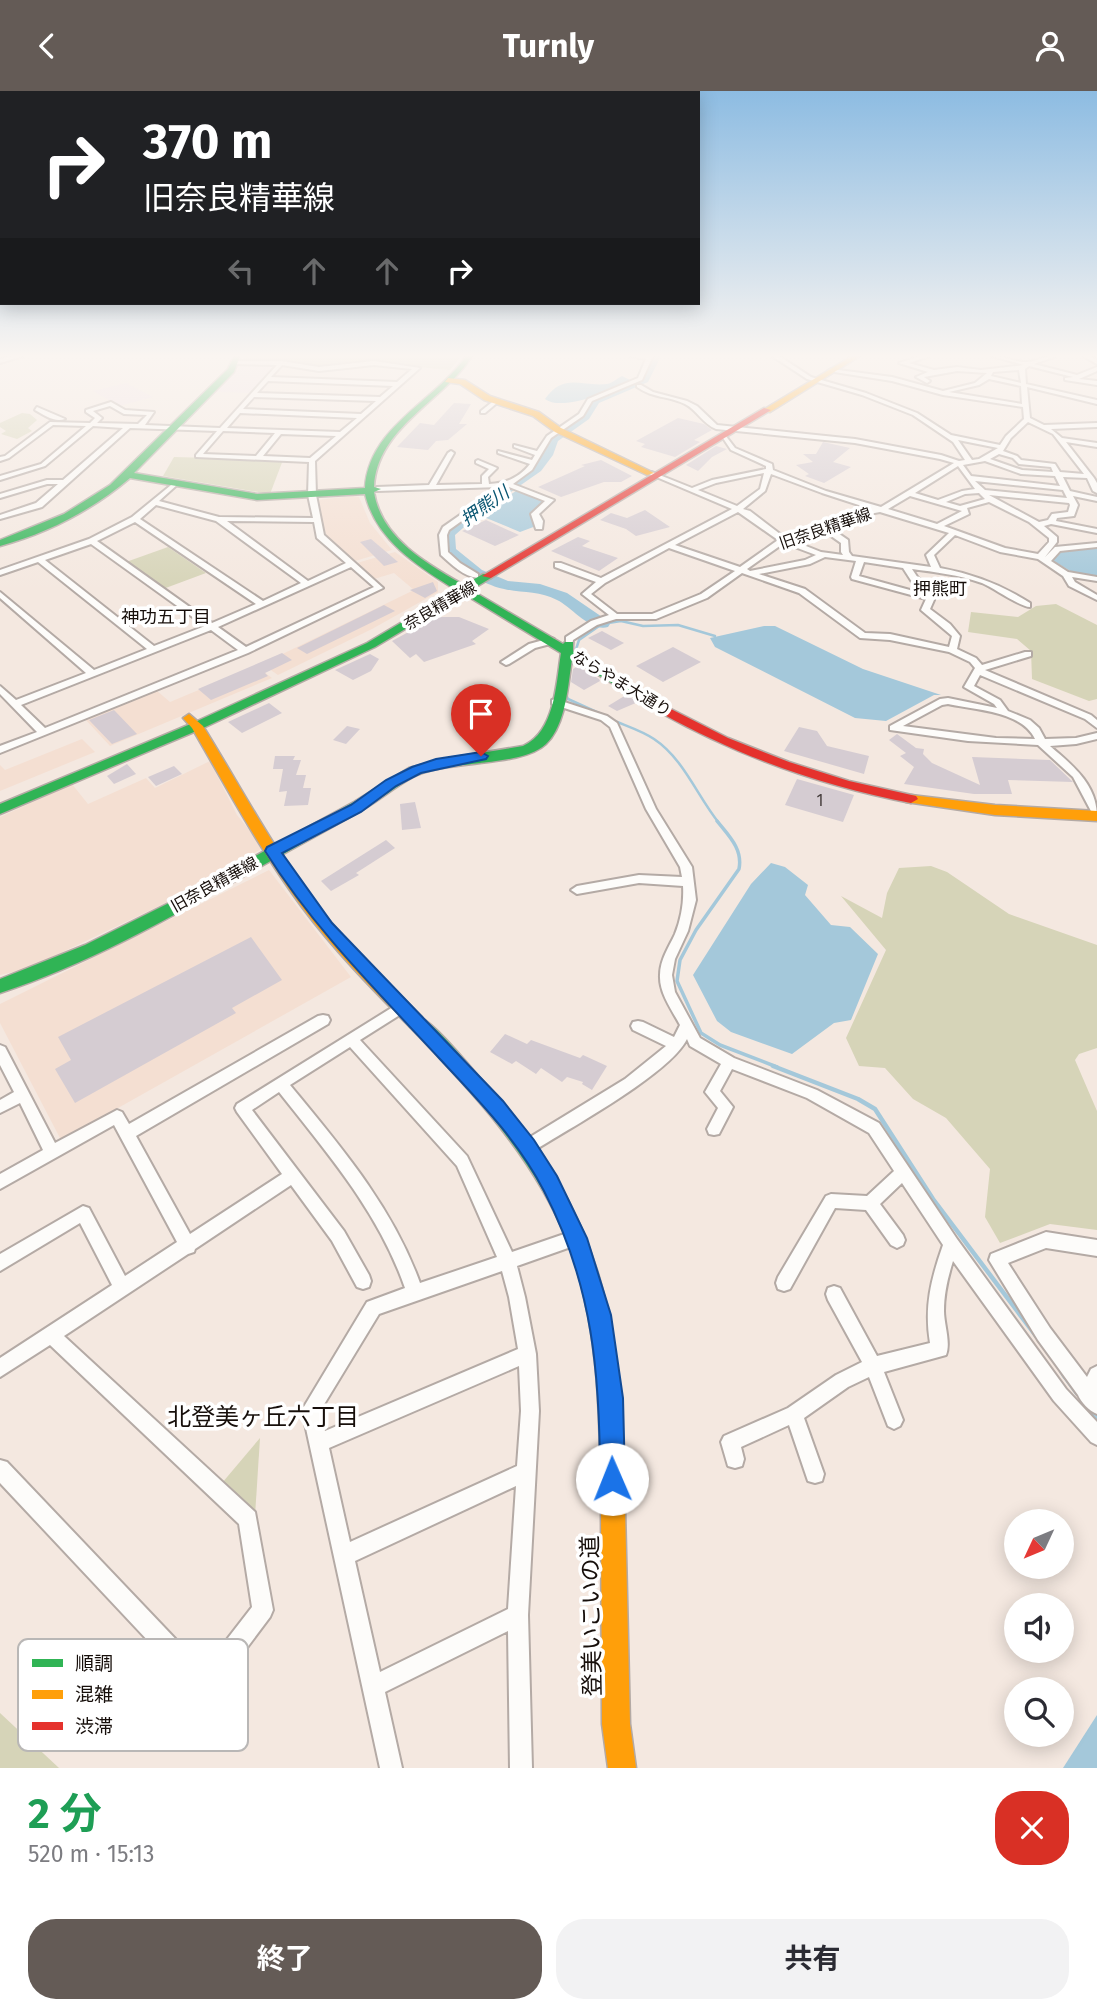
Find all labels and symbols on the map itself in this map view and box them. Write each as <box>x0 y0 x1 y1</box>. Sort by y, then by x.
water label: 押熊川 <box>457 480 515 530</box>
street label: 旧奈良精華線 <box>777 504 874 553</box>
street label: 奈良精華線 <box>401 577 480 634</box>
district label: 押熊町 <box>913 578 967 600</box>
district label: 神功五丁目 <box>121 606 211 628</box>
street label: ならやま大通り <box>569 646 675 720</box>
pin <box>451 684 511 756</box>
house number: 1 <box>817 791 823 810</box>
street label: 旧奈良精華線 <box>168 853 261 916</box>
district label: 北登美ヶ丘六丁目 <box>167 1403 359 1431</box>
position arrow <box>575 1442 649 1516</box>
north arrow <box>1004 1509 1074 1579</box>
street label: 登美いこいの道 <box>576 1535 606 1697</box>
legend <box>18 1639 248 1751</box>
text: 順調 <box>75 1652 113 1675</box>
text: 混雑 <box>75 1683 113 1706</box>
text: 渋滞 <box>75 1715 113 1738</box>

